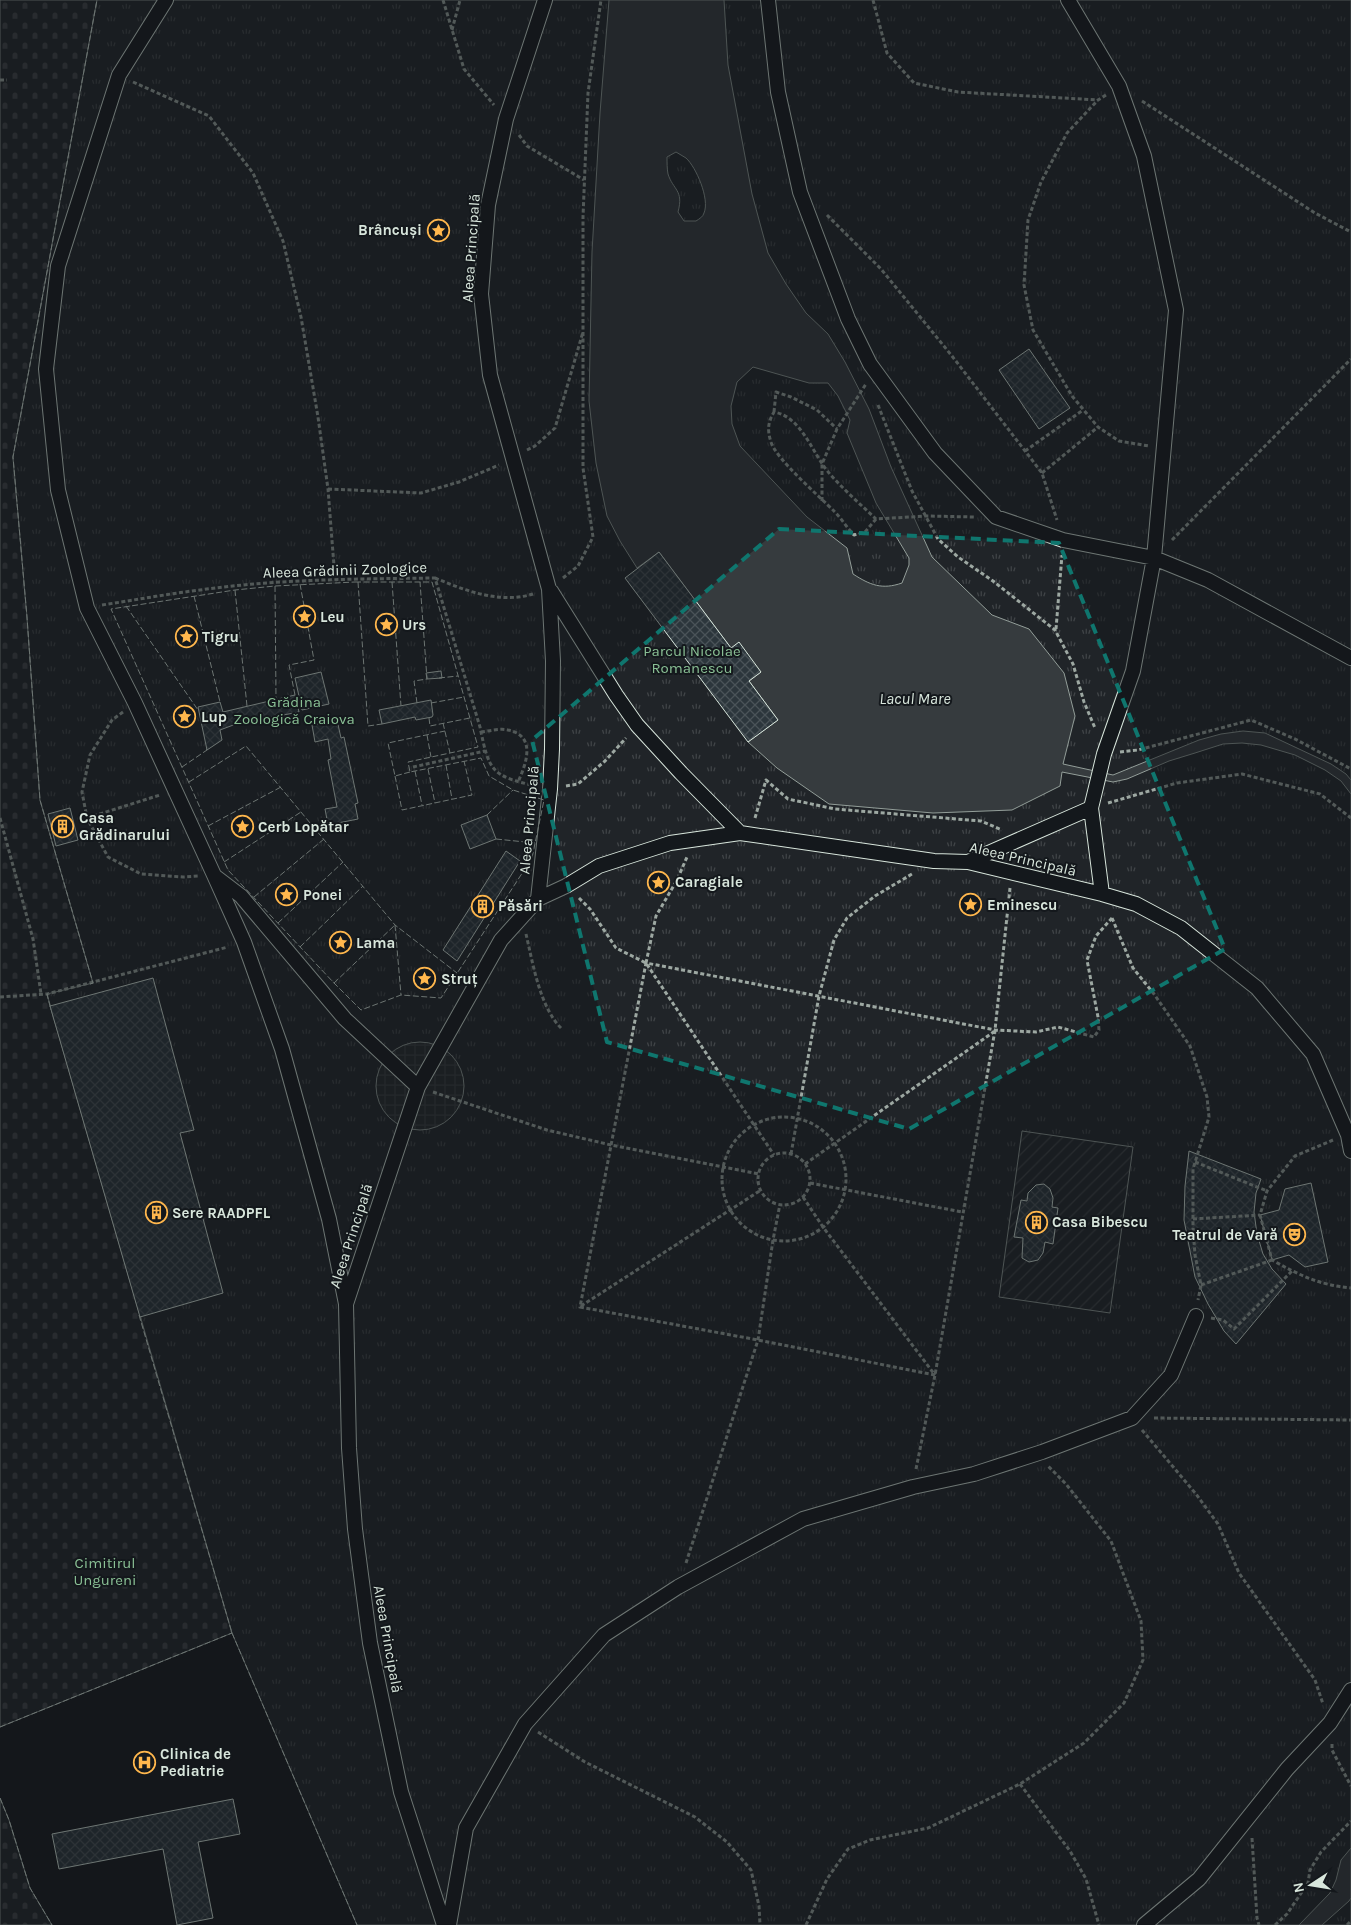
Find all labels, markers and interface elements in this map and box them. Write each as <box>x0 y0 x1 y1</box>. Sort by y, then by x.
street label: Aleea Principală <box>458 193 484 303</box>
place icon: Brâncuși <box>426 218 450 242</box>
place label: Brâncuși <box>358 221 422 239</box>
street label: Aleea Grădinii Zoologice <box>263 558 427 582</box>
place icon: Leu <box>292 605 316 629</box>
place label: Leu <box>320 608 345 626</box>
place icon: Urs <box>374 613 398 637</box>
place label: Urs <box>402 616 426 634</box>
place icon: Tigru <box>174 625 198 649</box>
place label: Tigru <box>202 628 239 646</box>
park label: Parcul Nicolae Romanescu <box>643 642 741 677</box>
water label: Lacul Mare <box>879 689 951 708</box>
park label: Grădina Zoologică Craiova <box>233 693 355 728</box>
place icon: Lup <box>173 705 197 729</box>
place label: Lup <box>201 708 227 726</box>
street label: Aleea Principală <box>515 765 543 875</box>
place label: Casa Grădinarului <box>79 809 170 844</box>
building icon: Casa Grădinarului <box>51 815 75 839</box>
place icon: Cerb Lopătar <box>230 815 254 839</box>
place label: Cerb Lopătar <box>258 818 349 836</box>
street label: Aleea Principală <box>968 838 1078 880</box>
place icon: Caragiale <box>647 870 671 894</box>
place label: Caragiale <box>675 873 743 891</box>
place icon: Ponei <box>275 883 299 907</box>
place label: Ponei <box>303 886 342 904</box>
place icon: Eminescu <box>959 893 983 917</box>
building icon: Păsări <box>470 894 494 918</box>
place label: Eminescu <box>987 896 1058 914</box>
place label: Păsări <box>498 897 543 915</box>
place icon: Lama <box>328 931 352 955</box>
place label: Lama <box>356 934 395 952</box>
place icon: Struț <box>413 967 437 991</box>
place label: Struț <box>441 970 478 988</box>
street label: Aleea Principală <box>326 1181 376 1291</box>
building icon: Sere RAADPFL <box>144 1201 168 1225</box>
place label: Sere RAADPFL <box>172 1204 271 1222</box>
building icon: Casa Bibescu <box>1024 1210 1048 1234</box>
place label: Casa Bibescu <box>1052 1213 1148 1231</box>
theatre icon: Teatrul de Vară <box>1282 1223 1306 1247</box>
place label: Teatrul de Vară <box>1172 1226 1278 1244</box>
park label: Cimitirul Ungureni <box>73 1554 137 1589</box>
street label: Aleea Principală <box>370 1584 406 1694</box>
place label: Clinica de Pediatrie <box>160 1745 231 1780</box>
hospital icon: Clinica de Pediatrie <box>132 1751 156 1775</box>
north arrow <box>1286 1860 1336 1910</box>
text: N <box>1289 1881 1308 1894</box>

